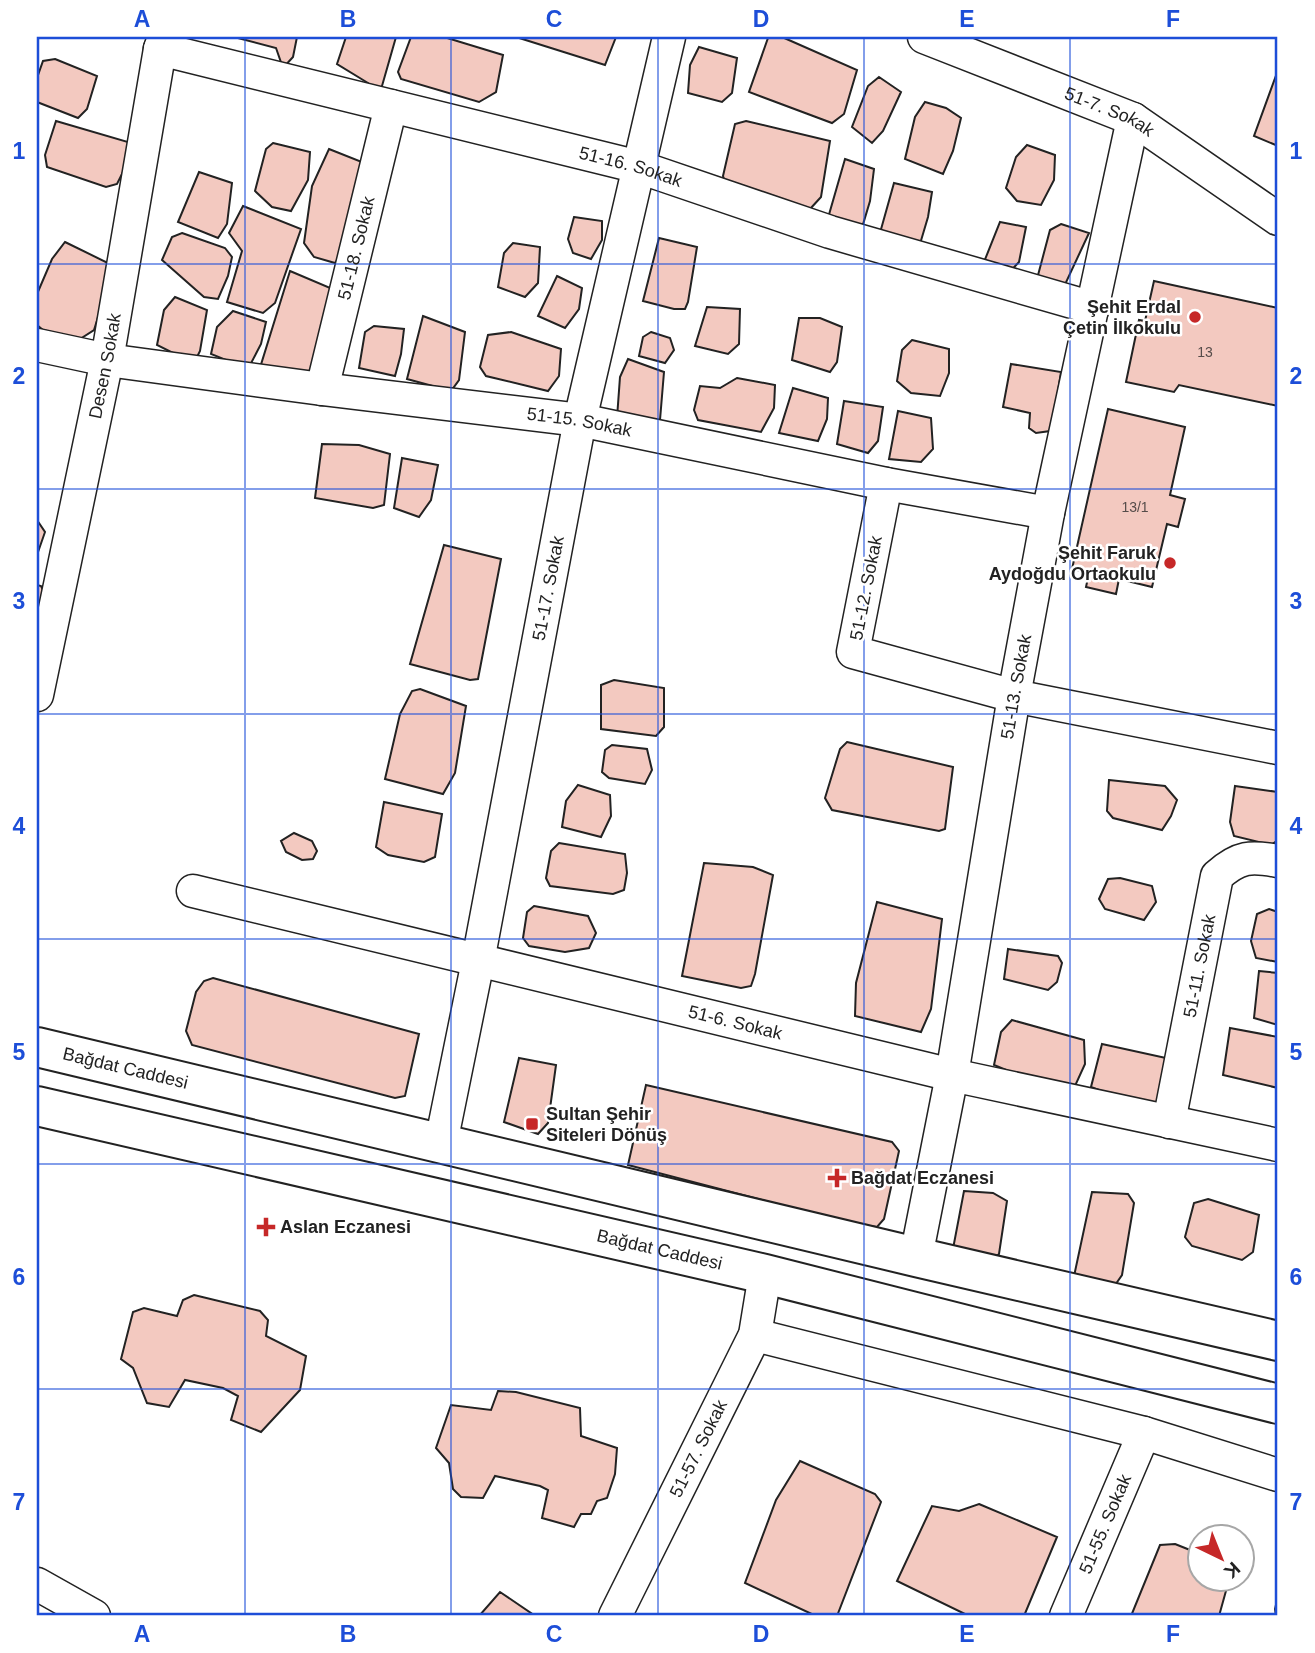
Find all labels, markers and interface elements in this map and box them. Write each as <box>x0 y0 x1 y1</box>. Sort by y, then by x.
text: A <box>134 6 150 32</box>
text: B <box>340 6 356 32</box>
text: C <box>546 6 562 32</box>
text: D <box>753 6 769 32</box>
text: E <box>959 6 975 32</box>
text: F <box>1166 6 1180 32</box>
street label: 51-7. Sokak <box>1062 83 1159 141</box>
text: 1 <box>13 138 26 164</box>
text: 1 <box>1290 138 1303 164</box>
street label: 51-16. Sokak <box>577 143 686 191</box>
street label: 51-18. Sokak <box>334 193 379 302</box>
place label: Şehit Erdal Çetin İlkokulu <box>1063 297 1181 338</box>
marker: Şehit Erdal Çetin İlkokulu <box>1187 309 1203 325</box>
street label: Desen Sokak <box>85 311 125 421</box>
house number: 13 <box>1197 344 1213 360</box>
text: 2 <box>13 363 25 389</box>
text: 2 <box>1290 363 1302 389</box>
street label: 51-15. Sokak <box>526 404 635 441</box>
house number: 13/1 <box>1121 499 1149 515</box>
street label: 51-17. Sokak <box>529 533 568 642</box>
street label: 51-12. Sokak <box>846 533 886 642</box>
place label: Şehit Faruk Aydoğdu Ortaokulu <box>989 543 1157 584</box>
marker: Şehit Faruk Aydoğdu Ortaokulu <box>1162 555 1178 571</box>
text: 3 <box>13 588 25 614</box>
text: 3 <box>1290 588 1302 614</box>
street label: 51-13. Sokak <box>997 632 1035 741</box>
text: 4 <box>13 813 26 839</box>
text: 4 <box>1290 813 1303 839</box>
street label: 51-11. Sokak <box>1180 912 1219 1019</box>
street label: 51-6. Sokak <box>686 1001 785 1044</box>
text: 5 <box>13 1039 26 1065</box>
text: 5 <box>1290 1039 1303 1065</box>
street label: Bağdat Caddesi <box>61 1044 190 1093</box>
place label: Sultan Şehir Siteleri Dönüş <box>546 1104 667 1145</box>
marker: Sultan Şehir Siteleri Dönüş <box>524 1116 540 1132</box>
place label: Bağdat Eczanesi <box>851 1168 994 1188</box>
marker: Bağdat Eczanesi <box>829 1170 845 1186</box>
place label: Aslan Eczanesi <box>280 1217 411 1237</box>
marker: Aslan Eczanesi <box>258 1219 274 1235</box>
street label: Bağdat Caddesi <box>595 1226 724 1274</box>
text: 6 <box>13 1264 25 1290</box>
text: 6 <box>1290 1264 1302 1290</box>
street label: 51-57. Sokak <box>666 1396 731 1501</box>
street label: 51-55. Sokak <box>1075 1470 1136 1577</box>
text: 7 <box>13 1489 25 1515</box>
text: 7 <box>1290 1489 1302 1515</box>
north arrow <box>1186 1524 1256 1594</box>
text: K <box>1220 1558 1244 1583</box>
text: A <box>134 1621 150 1647</box>
text: B <box>340 1621 356 1647</box>
text: C <box>546 1621 562 1647</box>
text: D <box>753 1621 769 1647</box>
text: E <box>959 1621 975 1647</box>
text: F <box>1166 1621 1180 1647</box>

